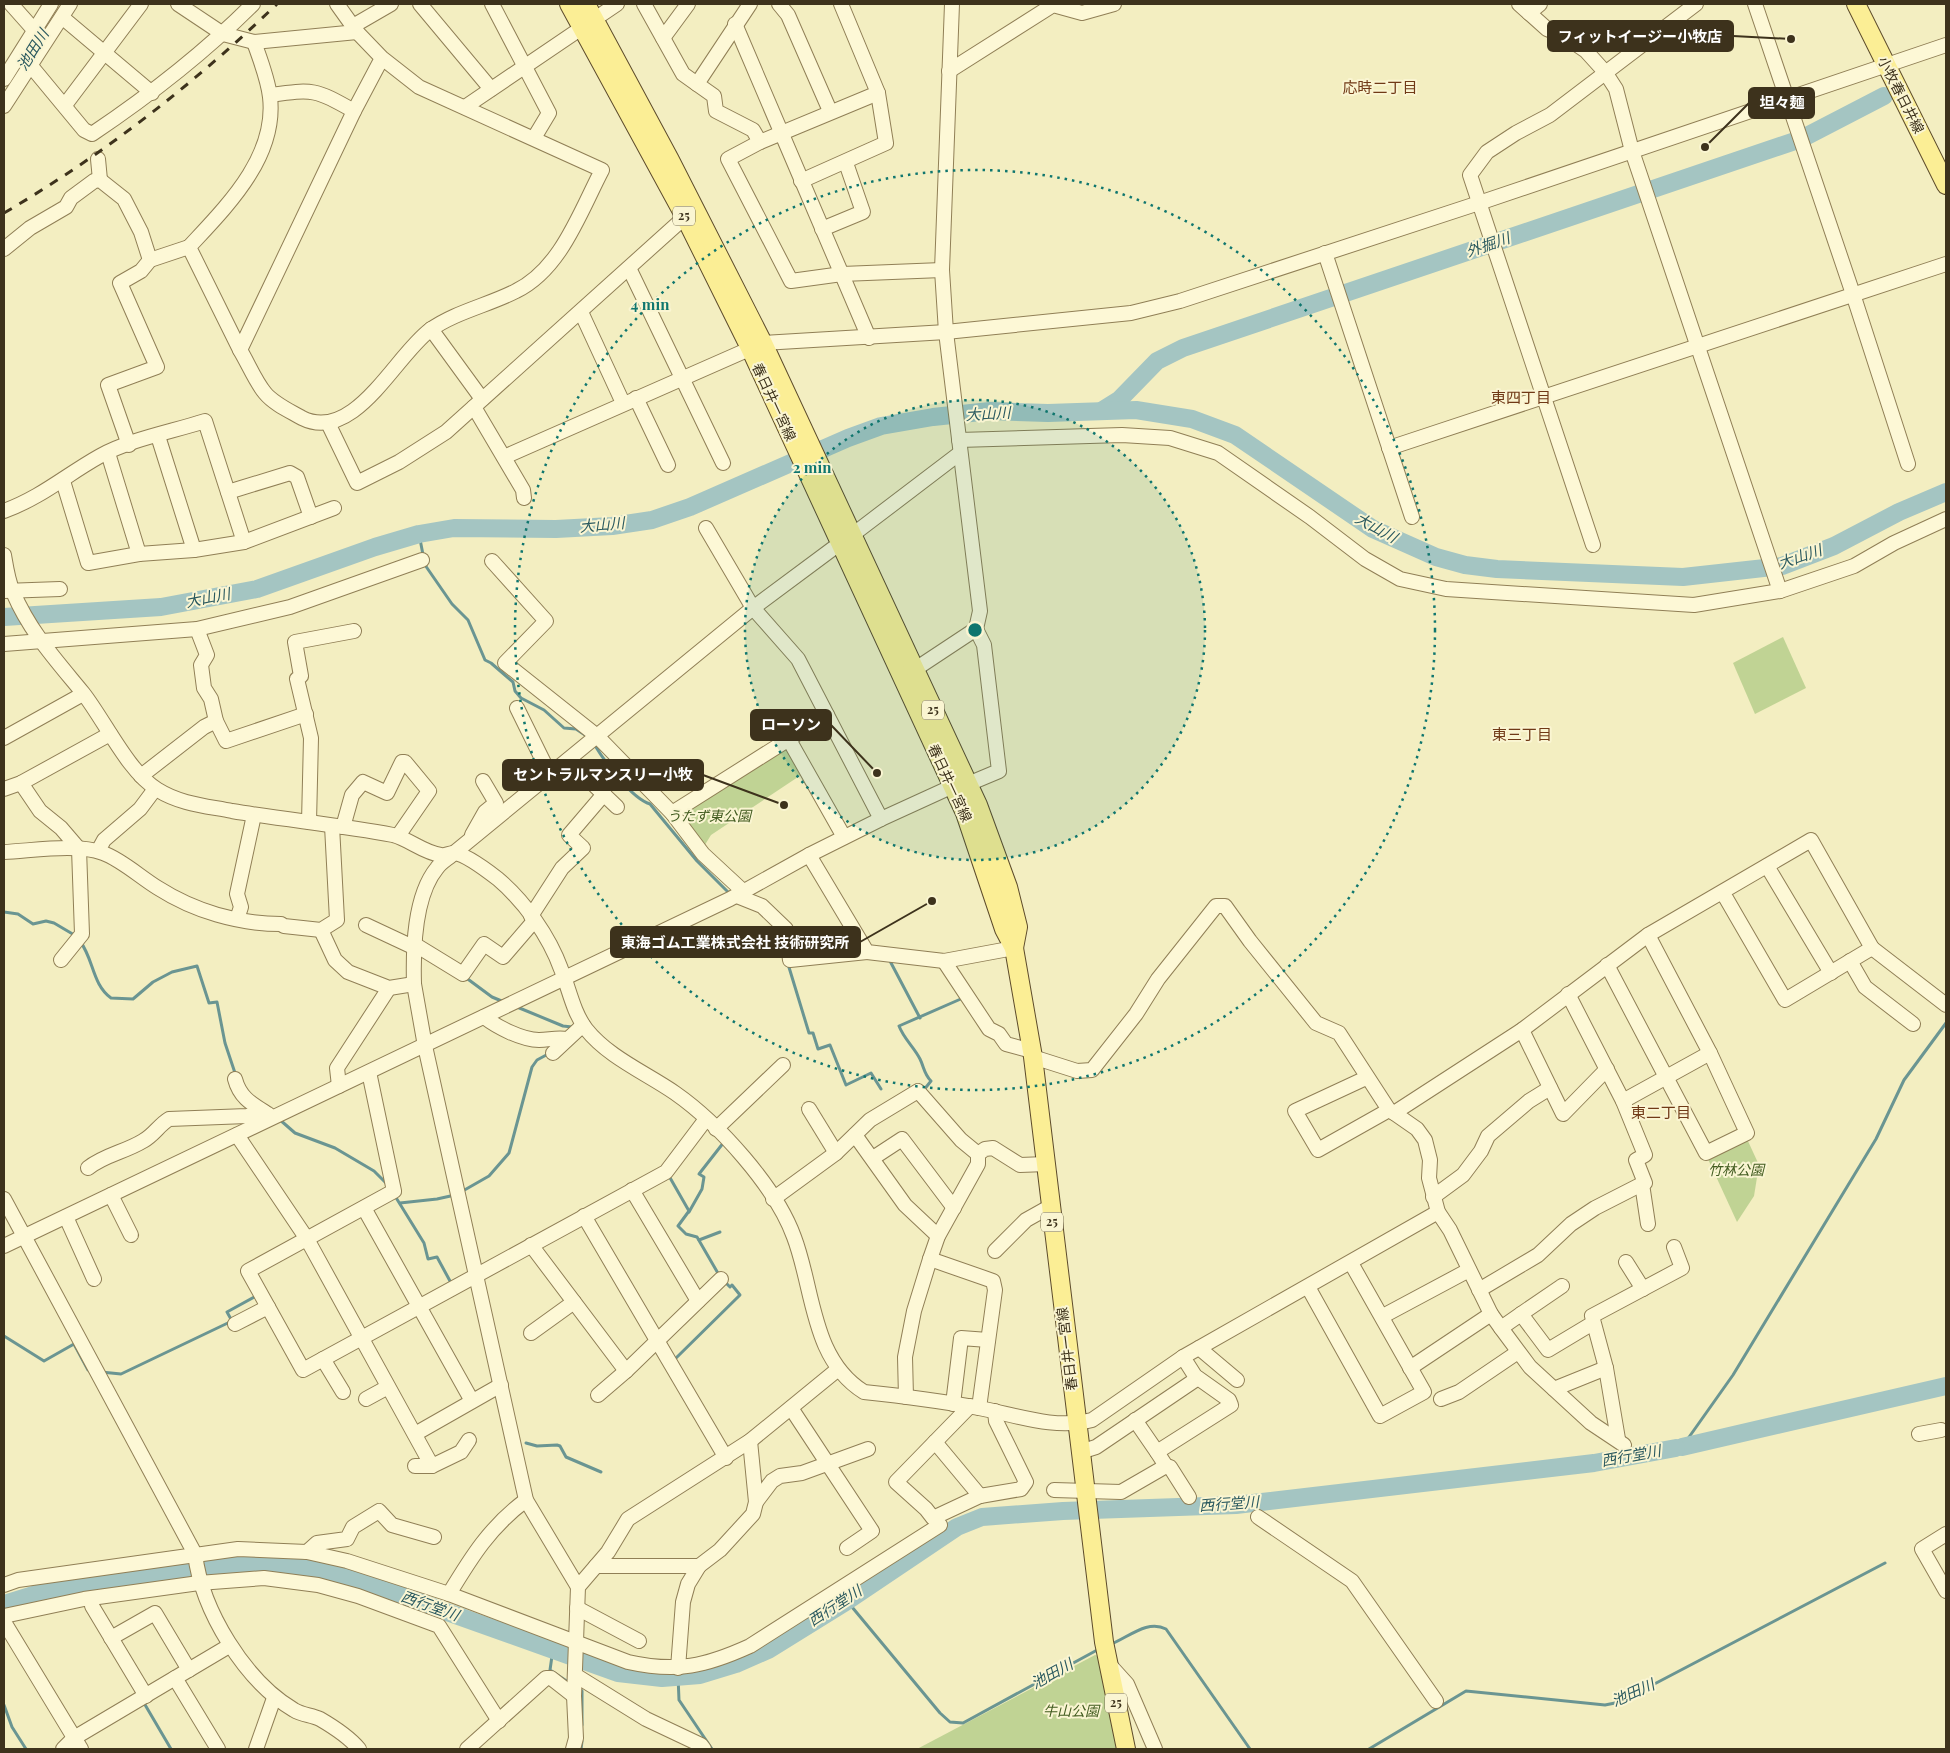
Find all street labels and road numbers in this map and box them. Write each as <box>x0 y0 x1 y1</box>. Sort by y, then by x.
street label: 小牧春日井線 <box>1874 53 1929 137</box>
road number: 25 <box>673 207 695 226</box>
street label: 春日井一宮線 <box>748 360 801 444</box>
road number: 25 <box>922 700 944 720</box>
street label: 春日井一宮線 <box>924 741 977 825</box>
road number: 25 <box>1041 1212 1063 1232</box>
street label: 春日井一宮線 <box>1052 1306 1081 1392</box>
road number: 25 <box>1105 1694 1127 1712</box>

